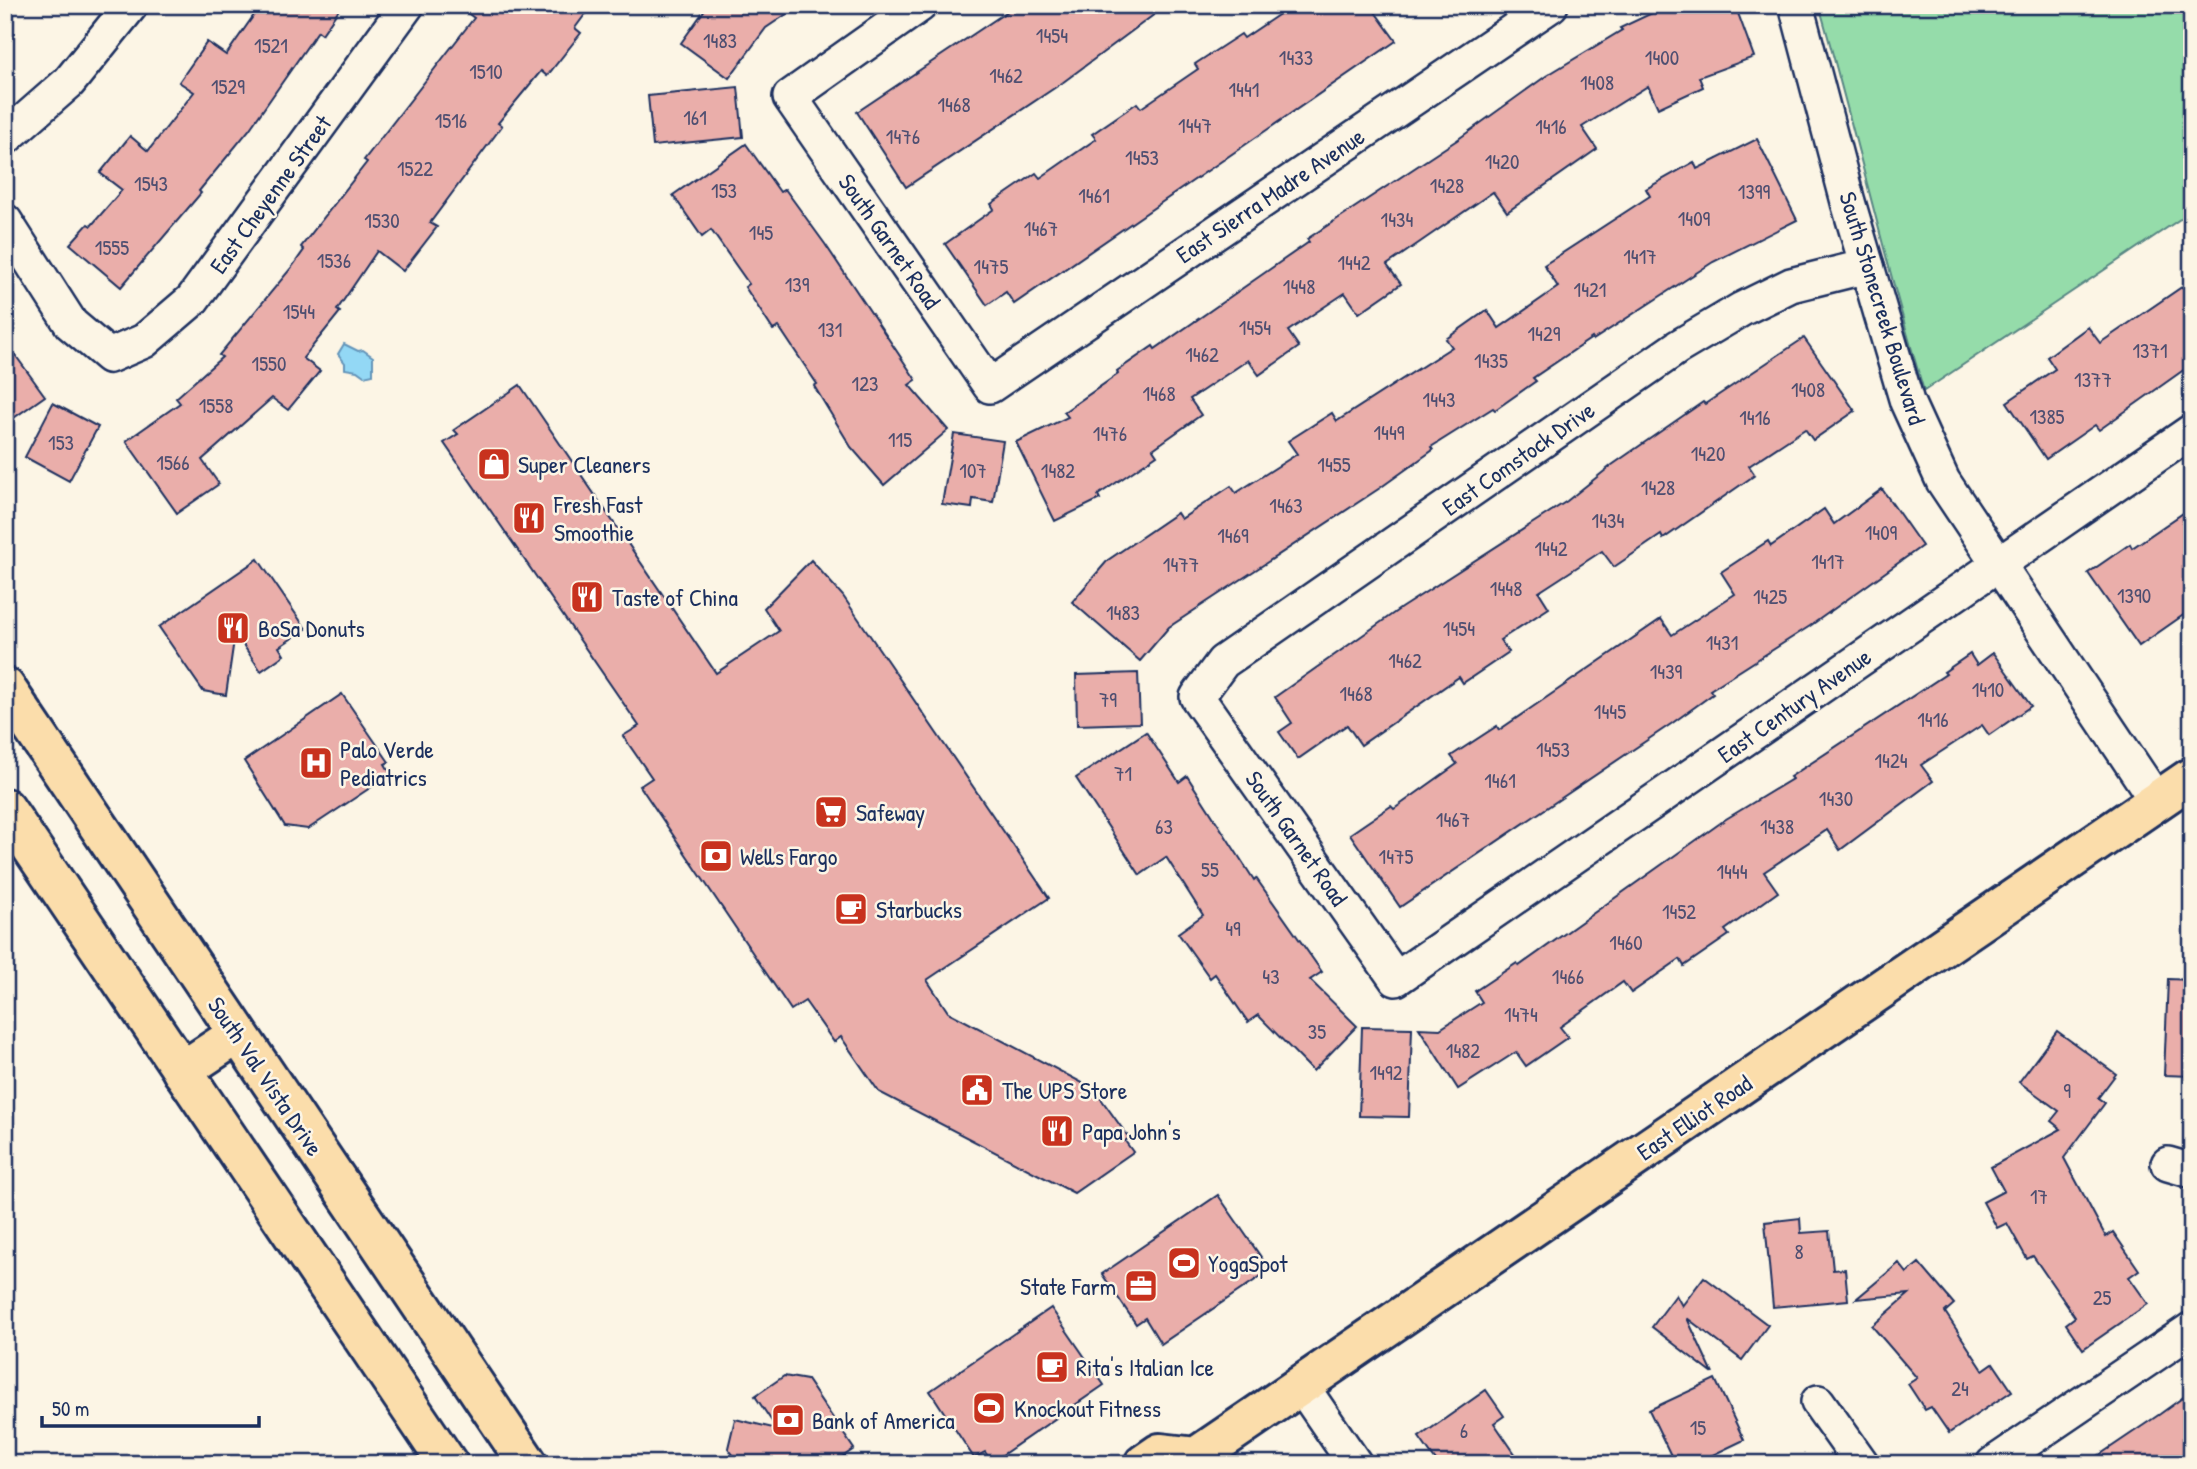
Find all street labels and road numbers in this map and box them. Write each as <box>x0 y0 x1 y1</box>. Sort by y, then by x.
street label: East Cheyenne Street <box>202 108 339 280</box>
street label: East Sierra Madre Avenue <box>1170 120 1371 270</box>
street label: South Garnet Road <box>832 167 948 315</box>
street label: South Stonecreek Boulevard <box>1832 188 1934 428</box>
street label: East Comstock Drive <box>1435 393 1601 523</box>
street label: East Century Avenue <box>1711 640 1877 770</box>
street label: South Garnet Road <box>1239 764 1355 912</box>
street label: South Val Vista Drive <box>201 990 331 1162</box>
street label: East Elliot Road <box>1630 1067 1758 1167</box>

